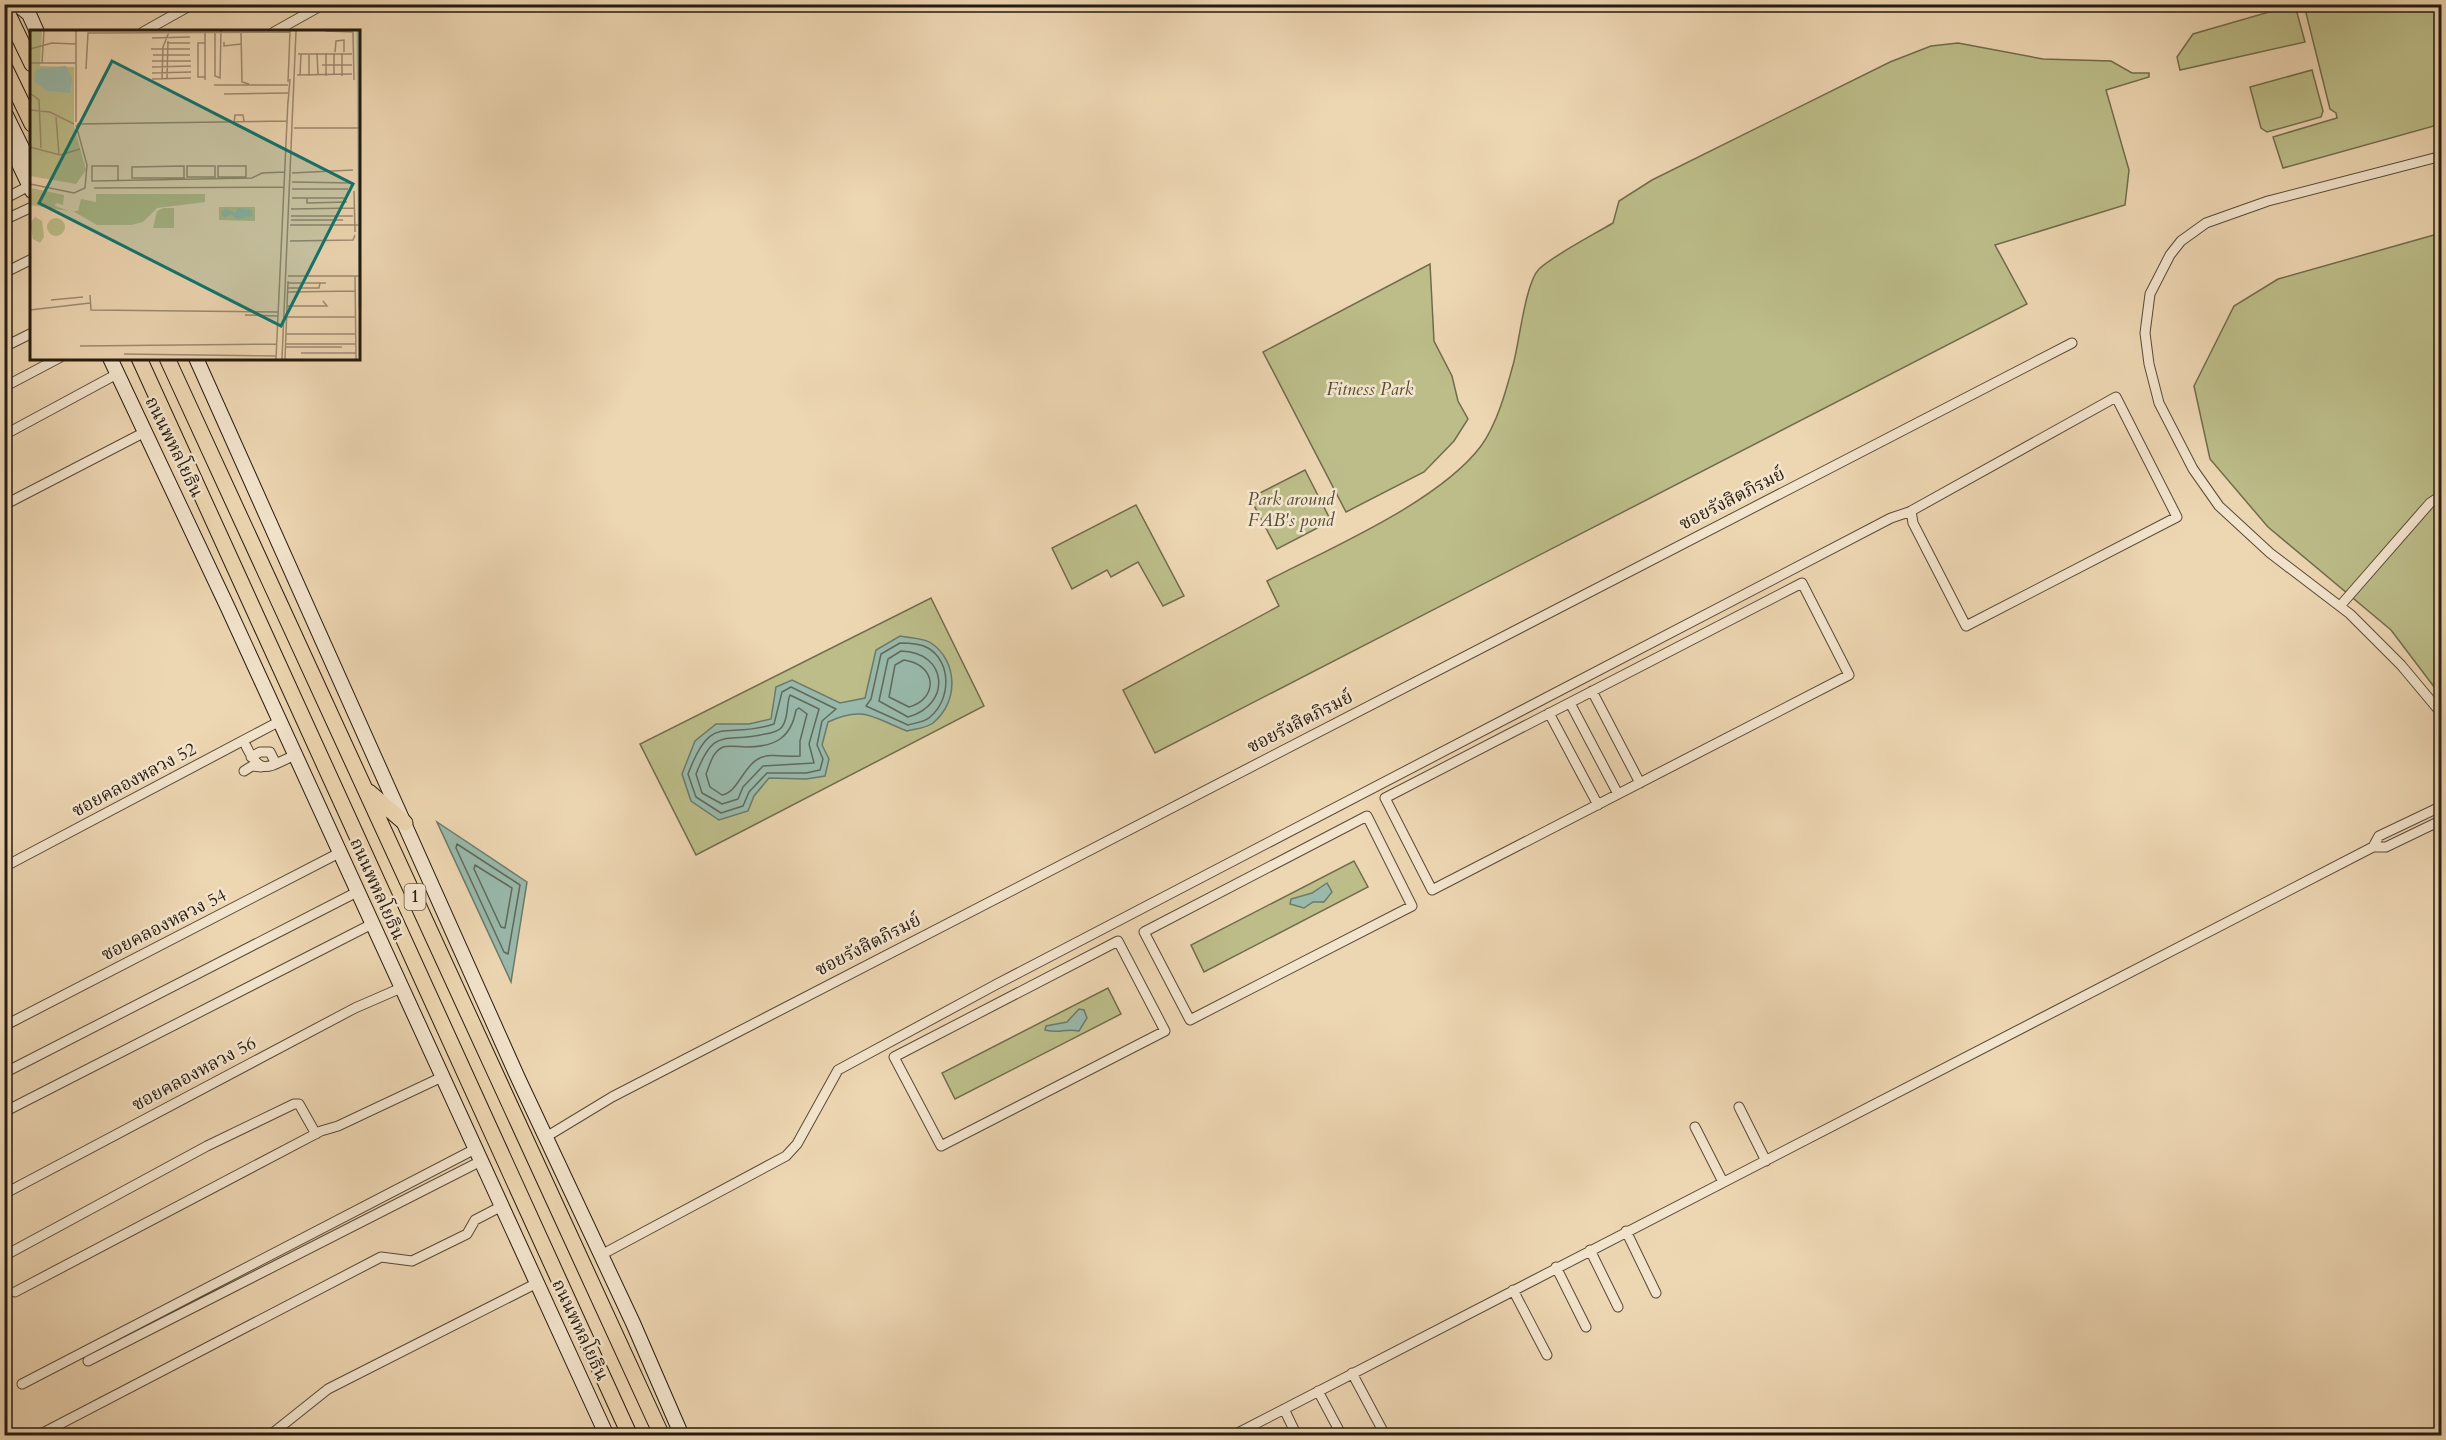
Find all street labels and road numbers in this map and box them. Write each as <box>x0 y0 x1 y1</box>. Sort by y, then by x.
street label: ถนนพหลโยธิน <box>139 392 210 502</box>
street label: ซอยรังสิตภิรมย์ <box>1675 462 1789 536</box>
street label: ซอยรังสิตภิรมย์ <box>1243 685 1357 759</box>
street label: ซอยคลองหลวง 52 <box>67 737 201 823</box>
street label: ถนนพหลโยธิน <box>343 833 412 944</box>
street label: ซอยคลองหลวง 54 <box>97 883 231 967</box>
road number: 1 <box>404 884 426 910</box>
street label: ซอยรังสิตภิรมย์ <box>811 908 925 982</box>
street label: ซอยคลองหลวง 56 <box>127 1031 261 1117</box>
street label: ถนนพหลโยธิน <box>546 1275 615 1385</box>

